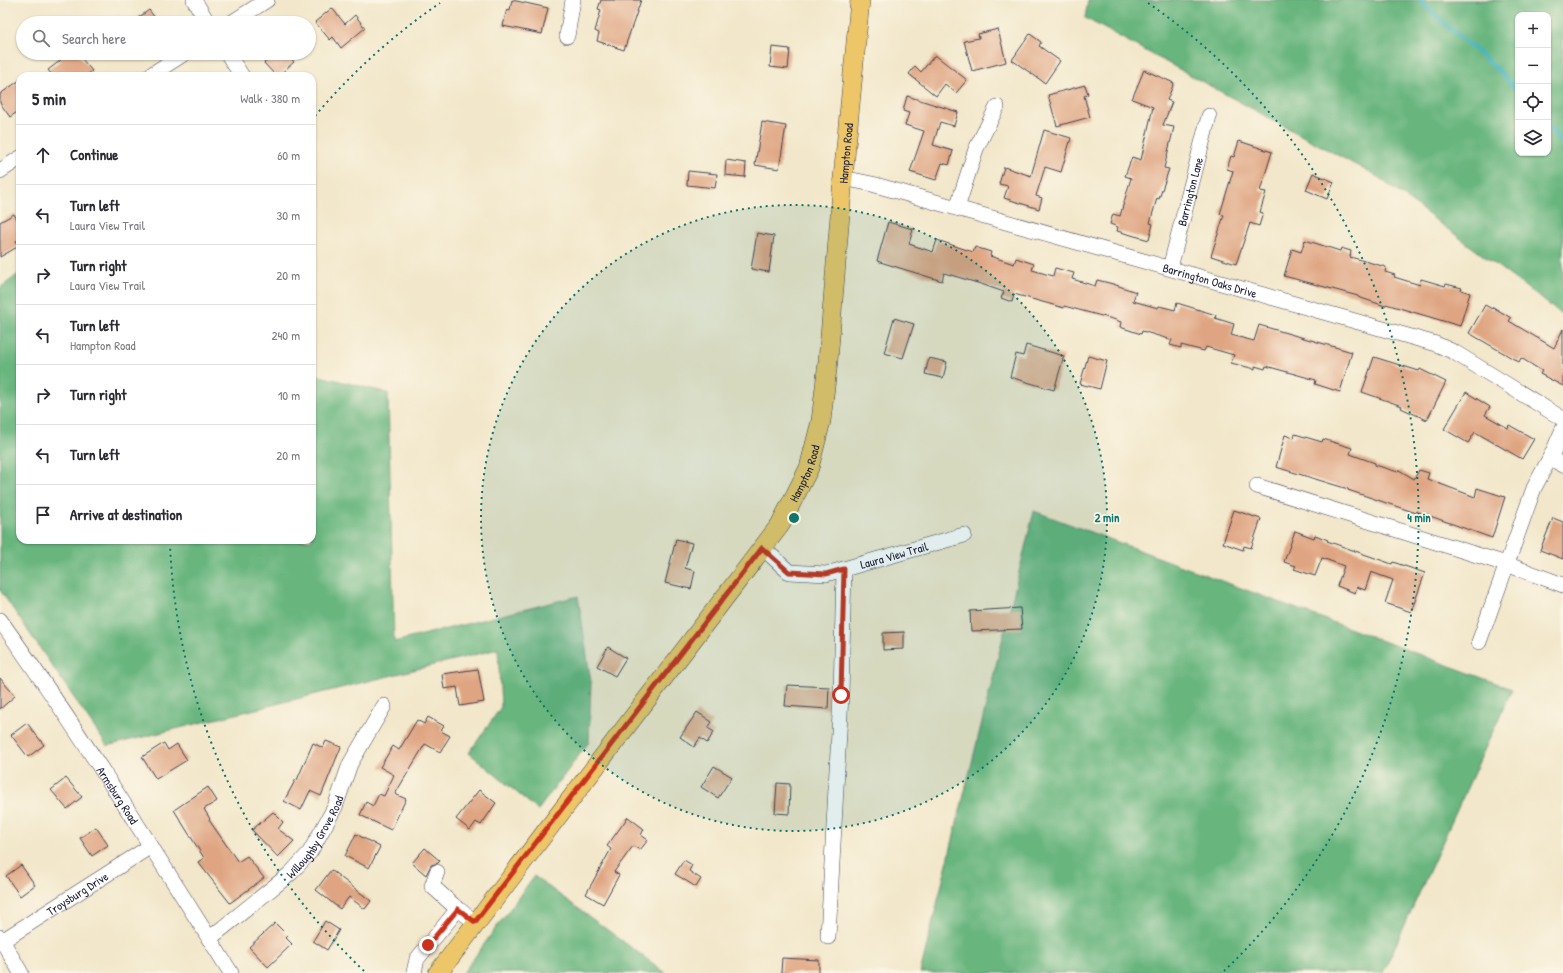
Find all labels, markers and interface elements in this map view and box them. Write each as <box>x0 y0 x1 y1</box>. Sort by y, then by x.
map controls <box>1515 12 1551 156</box>
button: + <box>1515 12 1551 48</box>
search box <box>16 16 316 60</box>
icon: search <box>30 27 52 49</box>
text: Search here <box>62 28 126 49</box>
button: − <box>1515 48 1551 84</box>
button: locate <box>1515 84 1551 120</box>
text: 5 min <box>32 87 66 110</box>
text: Walk · 380 m <box>240 89 300 107</box>
button: layers <box>1515 120 1551 156</box>
street label: Hampton Road <box>834 122 857 184</box>
icon: ahead <box>32 144 54 166</box>
text: Continue <box>70 144 118 165</box>
text: 60 m <box>277 146 300 164</box>
street label: Barrington Lane <box>1173 155 1207 228</box>
text: Turn left <box>70 195 120 216</box>
icon: left <box>32 204 54 226</box>
text: 30 m <box>277 206 300 224</box>
text: Laura View Trail <box>70 216 145 234</box>
text: Turn right <box>70 255 126 276</box>
street label: Barrington Oaks Drive <box>1161 258 1259 301</box>
icon: right <box>32 264 54 286</box>
text: 20 m <box>276 266 300 284</box>
text: Laura View Trail <box>70 276 145 294</box>
text: Turn left <box>70 315 120 336</box>
icon: left <box>32 324 54 346</box>
text: 240 m <box>271 326 300 344</box>
text: Hampton Road <box>70 336 135 354</box>
icon: right <box>32 384 54 406</box>
text: Turn right <box>70 384 126 405</box>
text: 10 m <box>278 386 300 404</box>
street label: Hampton Road <box>785 443 823 505</box>
icon: left <box>32 444 54 466</box>
text: Turn left <box>70 444 120 465</box>
text: 20 m <box>276 446 300 464</box>
icon: arrive <box>32 504 54 526</box>
text: Arrive at destination <box>70 504 182 525</box>
text: 2 min <box>1095 509 1120 526</box>
text: 4 min <box>1407 509 1431 526</box>
centre of rings <box>787 511 801 525</box>
street label: Laura View Trail <box>858 537 930 572</box>
route start <box>832 686 850 704</box>
street label: Armsburg Road <box>93 763 143 827</box>
street label: Willoughby Grove Road <box>283 793 347 882</box>
street label: Troysburg Drive <box>43 867 111 919</box>
route end <box>419 936 437 954</box>

